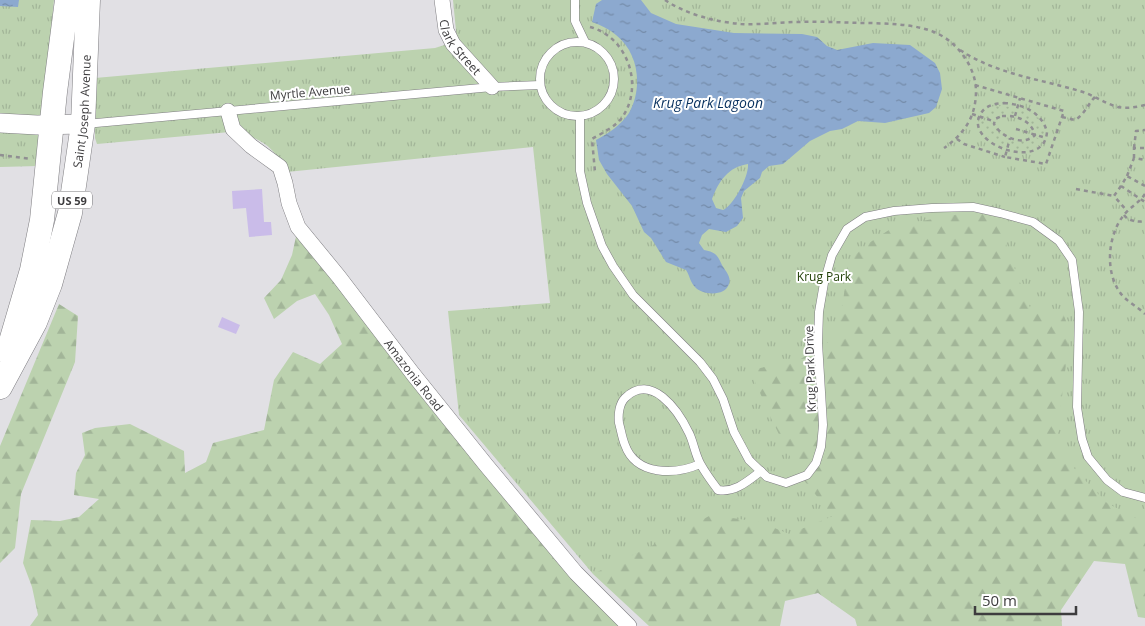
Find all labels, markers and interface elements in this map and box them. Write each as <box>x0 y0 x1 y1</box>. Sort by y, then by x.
street label: Clark Street <box>436 18 485 78</box>
street label: Saint Joseph Avenue <box>68 54 94 169</box>
street label: Myrtle Avenue <box>269 80 351 104</box>
water label: Krug Park Lagoon <box>653 93 763 112</box>
road number: US 59 <box>52 192 92 208</box>
park label: Krug Park <box>797 268 852 285</box>
street label: Krug Park Drive <box>800 325 820 413</box>
street label: Amazonia Road <box>381 335 448 414</box>
scale bar <box>975 584 1076 616</box>
text: 50 m <box>982 590 1017 610</box>

